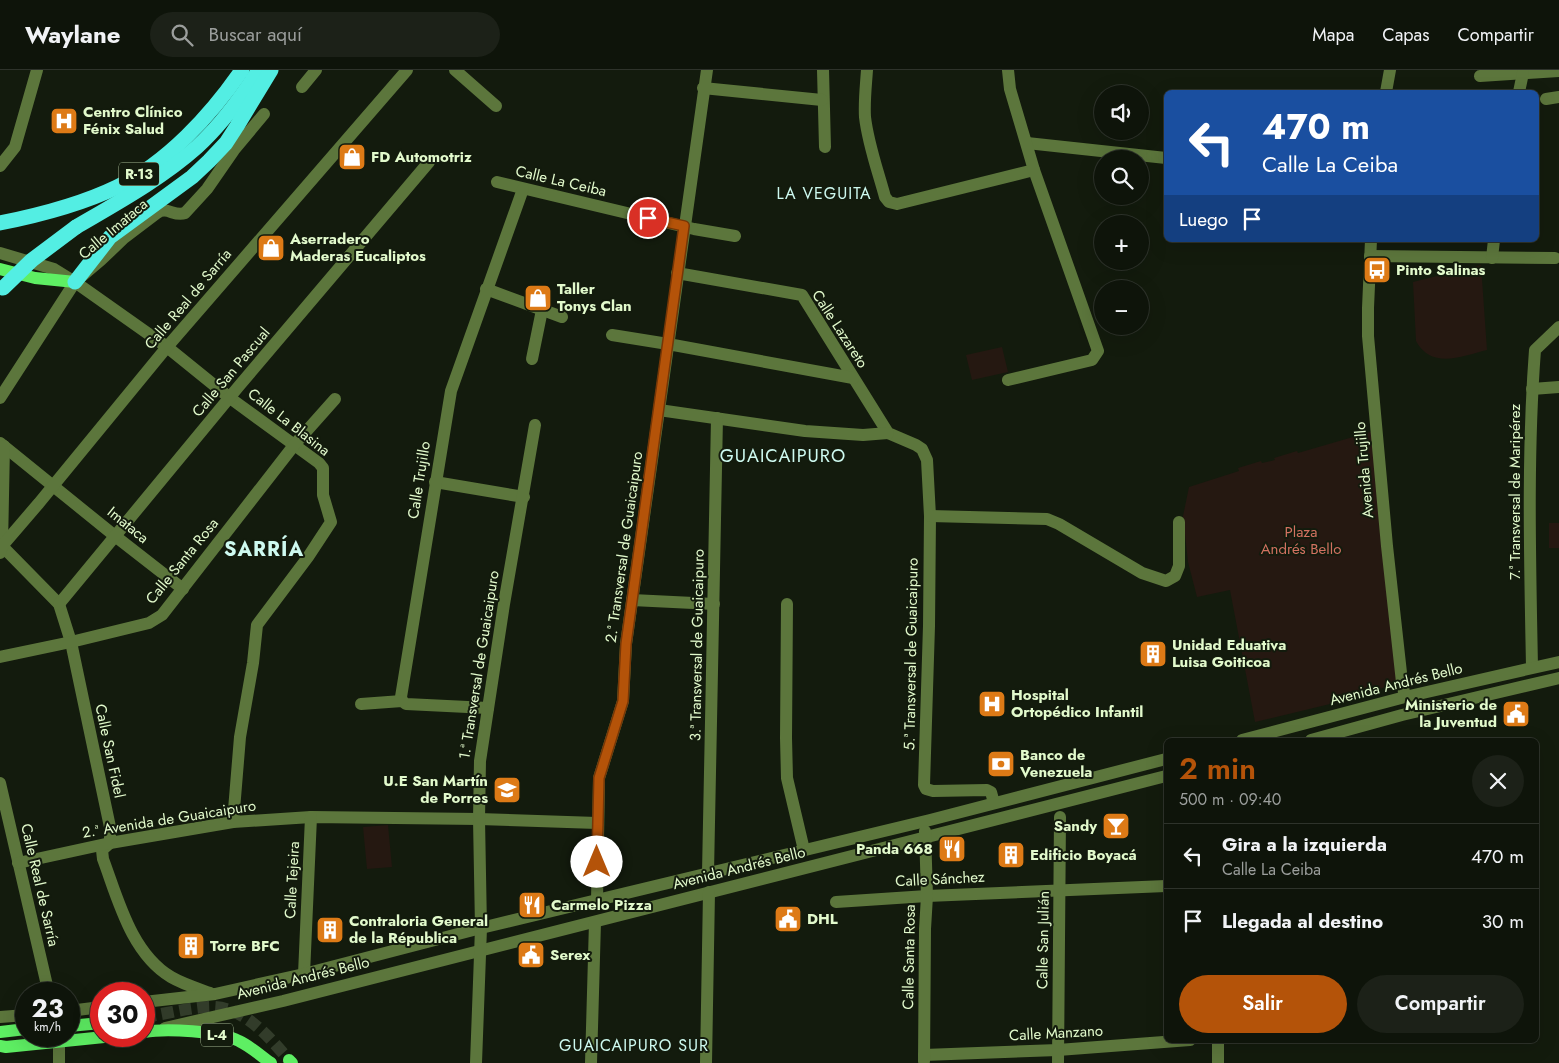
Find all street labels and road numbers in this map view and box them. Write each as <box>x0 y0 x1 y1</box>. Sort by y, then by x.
street label: Calle La Ceiba <box>513 160 609 202</box>
road number: R-13 <box>119 162 159 186</box>
street label: Calle Imataca <box>74 193 152 265</box>
street label: Calle Real de Sarría <box>139 244 237 354</box>
street label: Calle Lazareto <box>806 286 874 372</box>
street label: Calle San Pascual <box>187 322 275 422</box>
street label: Calle La Blasina <box>243 383 335 461</box>
street label: 7.ª Transversal de Maripérez <box>1504 404 1526 580</box>
street label: Avenida Trujillo <box>1349 421 1379 519</box>
street label: Calle Trujillo <box>402 440 436 520</box>
street label: 2.ª Transversal de Guaicaipuro <box>600 450 648 644</box>
street label: Imataca <box>103 501 153 549</box>
street label: Calle Santa Rosa <box>140 513 224 609</box>
street label: 3.ª Transversal de Guaicaipuro <box>684 549 710 741</box>
street label: 5.ª Transversal de Guaicaipuro <box>898 557 924 751</box>
street label: 1.ª Transversal de Guaicaipuro <box>453 569 505 761</box>
street label: Avenida Andrés Bello <box>1327 657 1465 711</box>
street label: Calle San Fidel <box>89 702 131 800</box>
street label: 2.ª Avenida de Guaicaipuro <box>81 794 257 844</box>
street label: Calle Real de Sarría <box>15 821 65 949</box>
street label: Calle Tejeira <box>279 841 305 919</box>
street label: Avenida Andrés Bello <box>670 841 808 895</box>
street label: Calle Sánchez <box>895 866 985 892</box>
street label: Calle San Julián <box>1031 891 1055 989</box>
street label: Calle Santa Rosa <box>897 904 921 1010</box>
street label: Avenida Andrés Bello <box>234 951 372 1005</box>
street label: Calle Manzano <box>1008 1020 1104 1046</box>
road number: L-4 <box>201 1024 233 1046</box>

